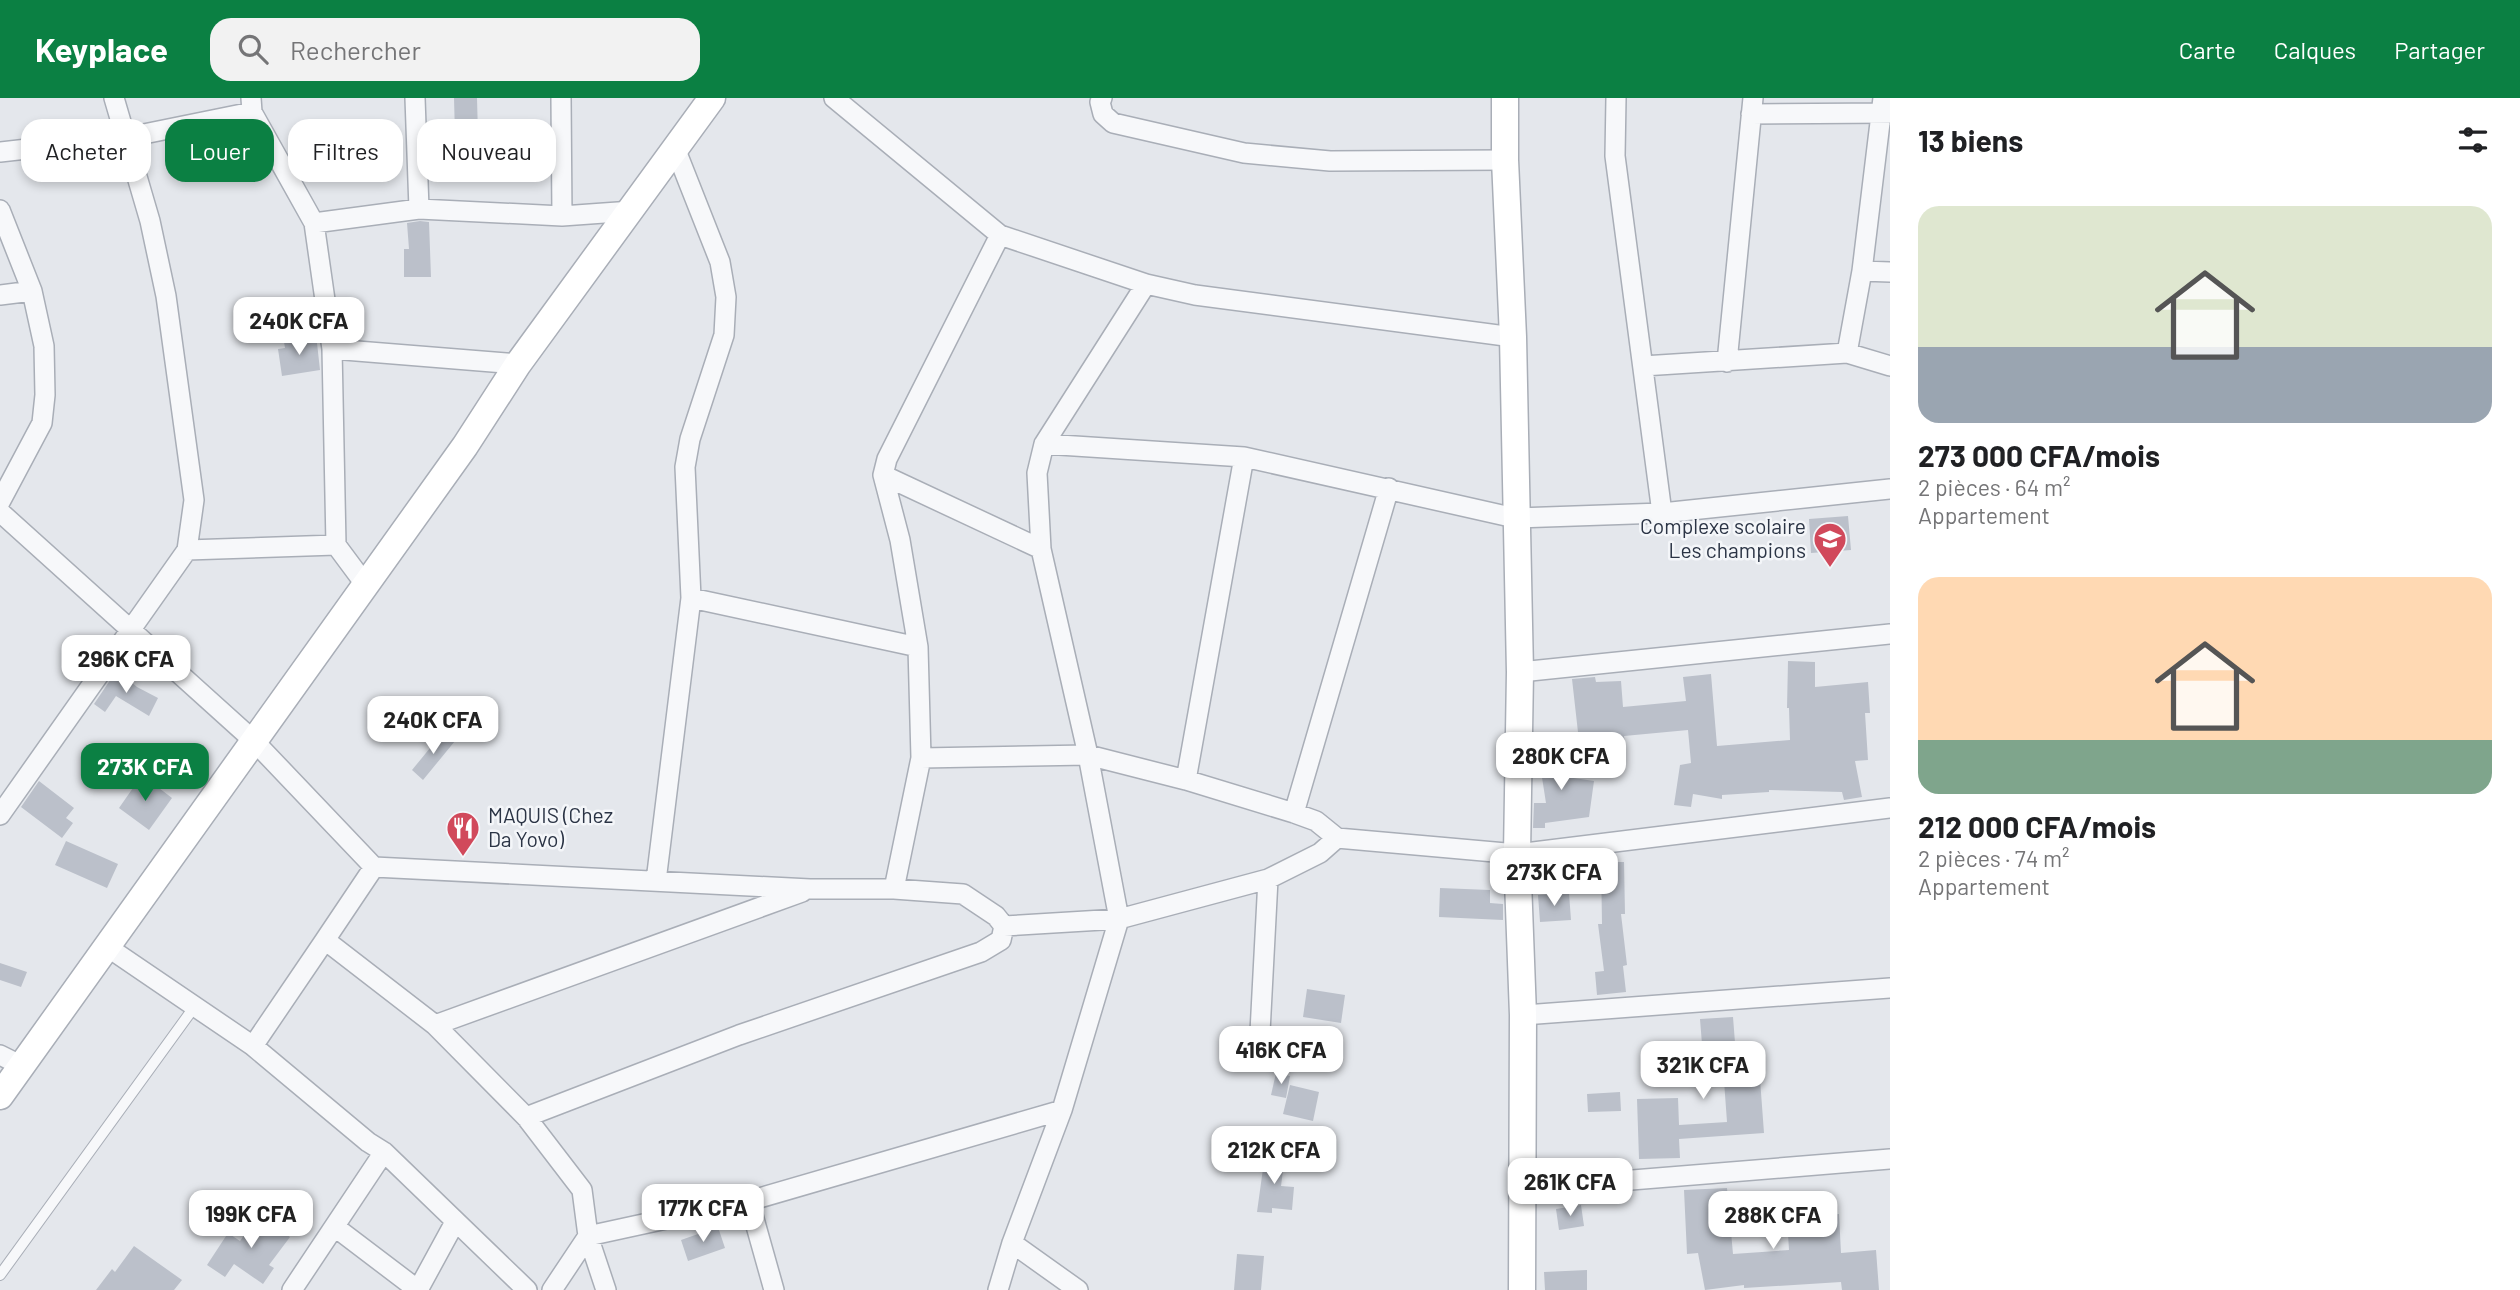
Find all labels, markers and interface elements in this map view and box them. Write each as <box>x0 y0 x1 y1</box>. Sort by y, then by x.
search box <box>210 18 700 81</box>
text: Keyplace <box>35 29 168 69</box>
icon: search <box>234 30 272 68</box>
text: Rechercher <box>290 34 421 65</box>
text: Carte <box>2179 35 2236 64</box>
text: Calques <box>2274 35 2356 64</box>
text: Partager <box>2394 35 2485 64</box>
chip: Acheter <box>21 119 151 182</box>
chip: Louer <box>165 119 274 182</box>
chip: Filtres <box>288 119 403 182</box>
chip: Nouveau <box>417 119 556 182</box>
icon: filters <box>2454 121 2492 159</box>
text: 13 biens <box>1918 122 2023 158</box>
icon: home <box>2142 252 2268 378</box>
pin: 240K CFA <box>227 298 371 357</box>
text: 240K CFA <box>249 306 349 334</box>
text: 273 000 CFA/mois <box>1918 437 2160 473</box>
text: 2 pièces · 64 m² <box>1918 473 2070 501</box>
text: Appartement <box>1918 501 2050 529</box>
place label: Complexe scolaire Les champions <box>1640 513 1806 562</box>
school or university icon: Complexe scolaire Les champions <box>1811 520 1849 569</box>
icon: home <box>2142 623 2268 749</box>
pin: 296K CFA <box>54 636 198 695</box>
text: 296K CFA <box>78 644 174 672</box>
pin: 240K CFA <box>361 696 505 756</box>
text: 240K CFA <box>383 705 483 733</box>
pin: 280K CFA <box>1489 732 1633 792</box>
text: 280K CFA <box>1512 741 1610 769</box>
pin: 273K CFA <box>73 744 217 803</box>
text: 273K CFA <box>97 752 193 780</box>
place label: MAQUIS (Chez Da Yovo) <box>488 802 613 851</box>
text: 212 000 CFA/mois <box>1918 808 2156 844</box>
restaurant icon: MAQUIS (Chez Da Yovo) <box>444 809 482 858</box>
text: 2 pièces · 74 m² <box>1918 844 2069 872</box>
pin: 273K CFA <box>1482 848 1626 908</box>
text: 273K CFA <box>1506 857 1602 885</box>
text: Appartement <box>1918 872 2050 900</box>
pin: 416K CFA <box>1209 1026 1353 1086</box>
text: 416K CFA <box>1235 1035 1327 1063</box>
pin: 321K CFA <box>1631 1042 1775 1101</box>
text: 321K CFA <box>1657 1050 1749 1078</box>
pin: 212K CFA <box>1202 1126 1346 1186</box>
text: 212K CFA <box>1227 1135 1321 1163</box>
pin: 261K CFA <box>1498 1158 1642 1218</box>
text: 261K CFA <box>1524 1167 1616 1195</box>
pin: 177K CFA <box>631 1184 775 1244</box>
pin: 199K CFA <box>179 1190 323 1250</box>
pin: 288K CFA <box>1701 1192 1845 1251</box>
text: 177K CFA <box>658 1193 748 1221</box>
text: 199K CFA <box>205 1199 297 1227</box>
text: 288K CFA <box>1724 1200 1822 1228</box>

